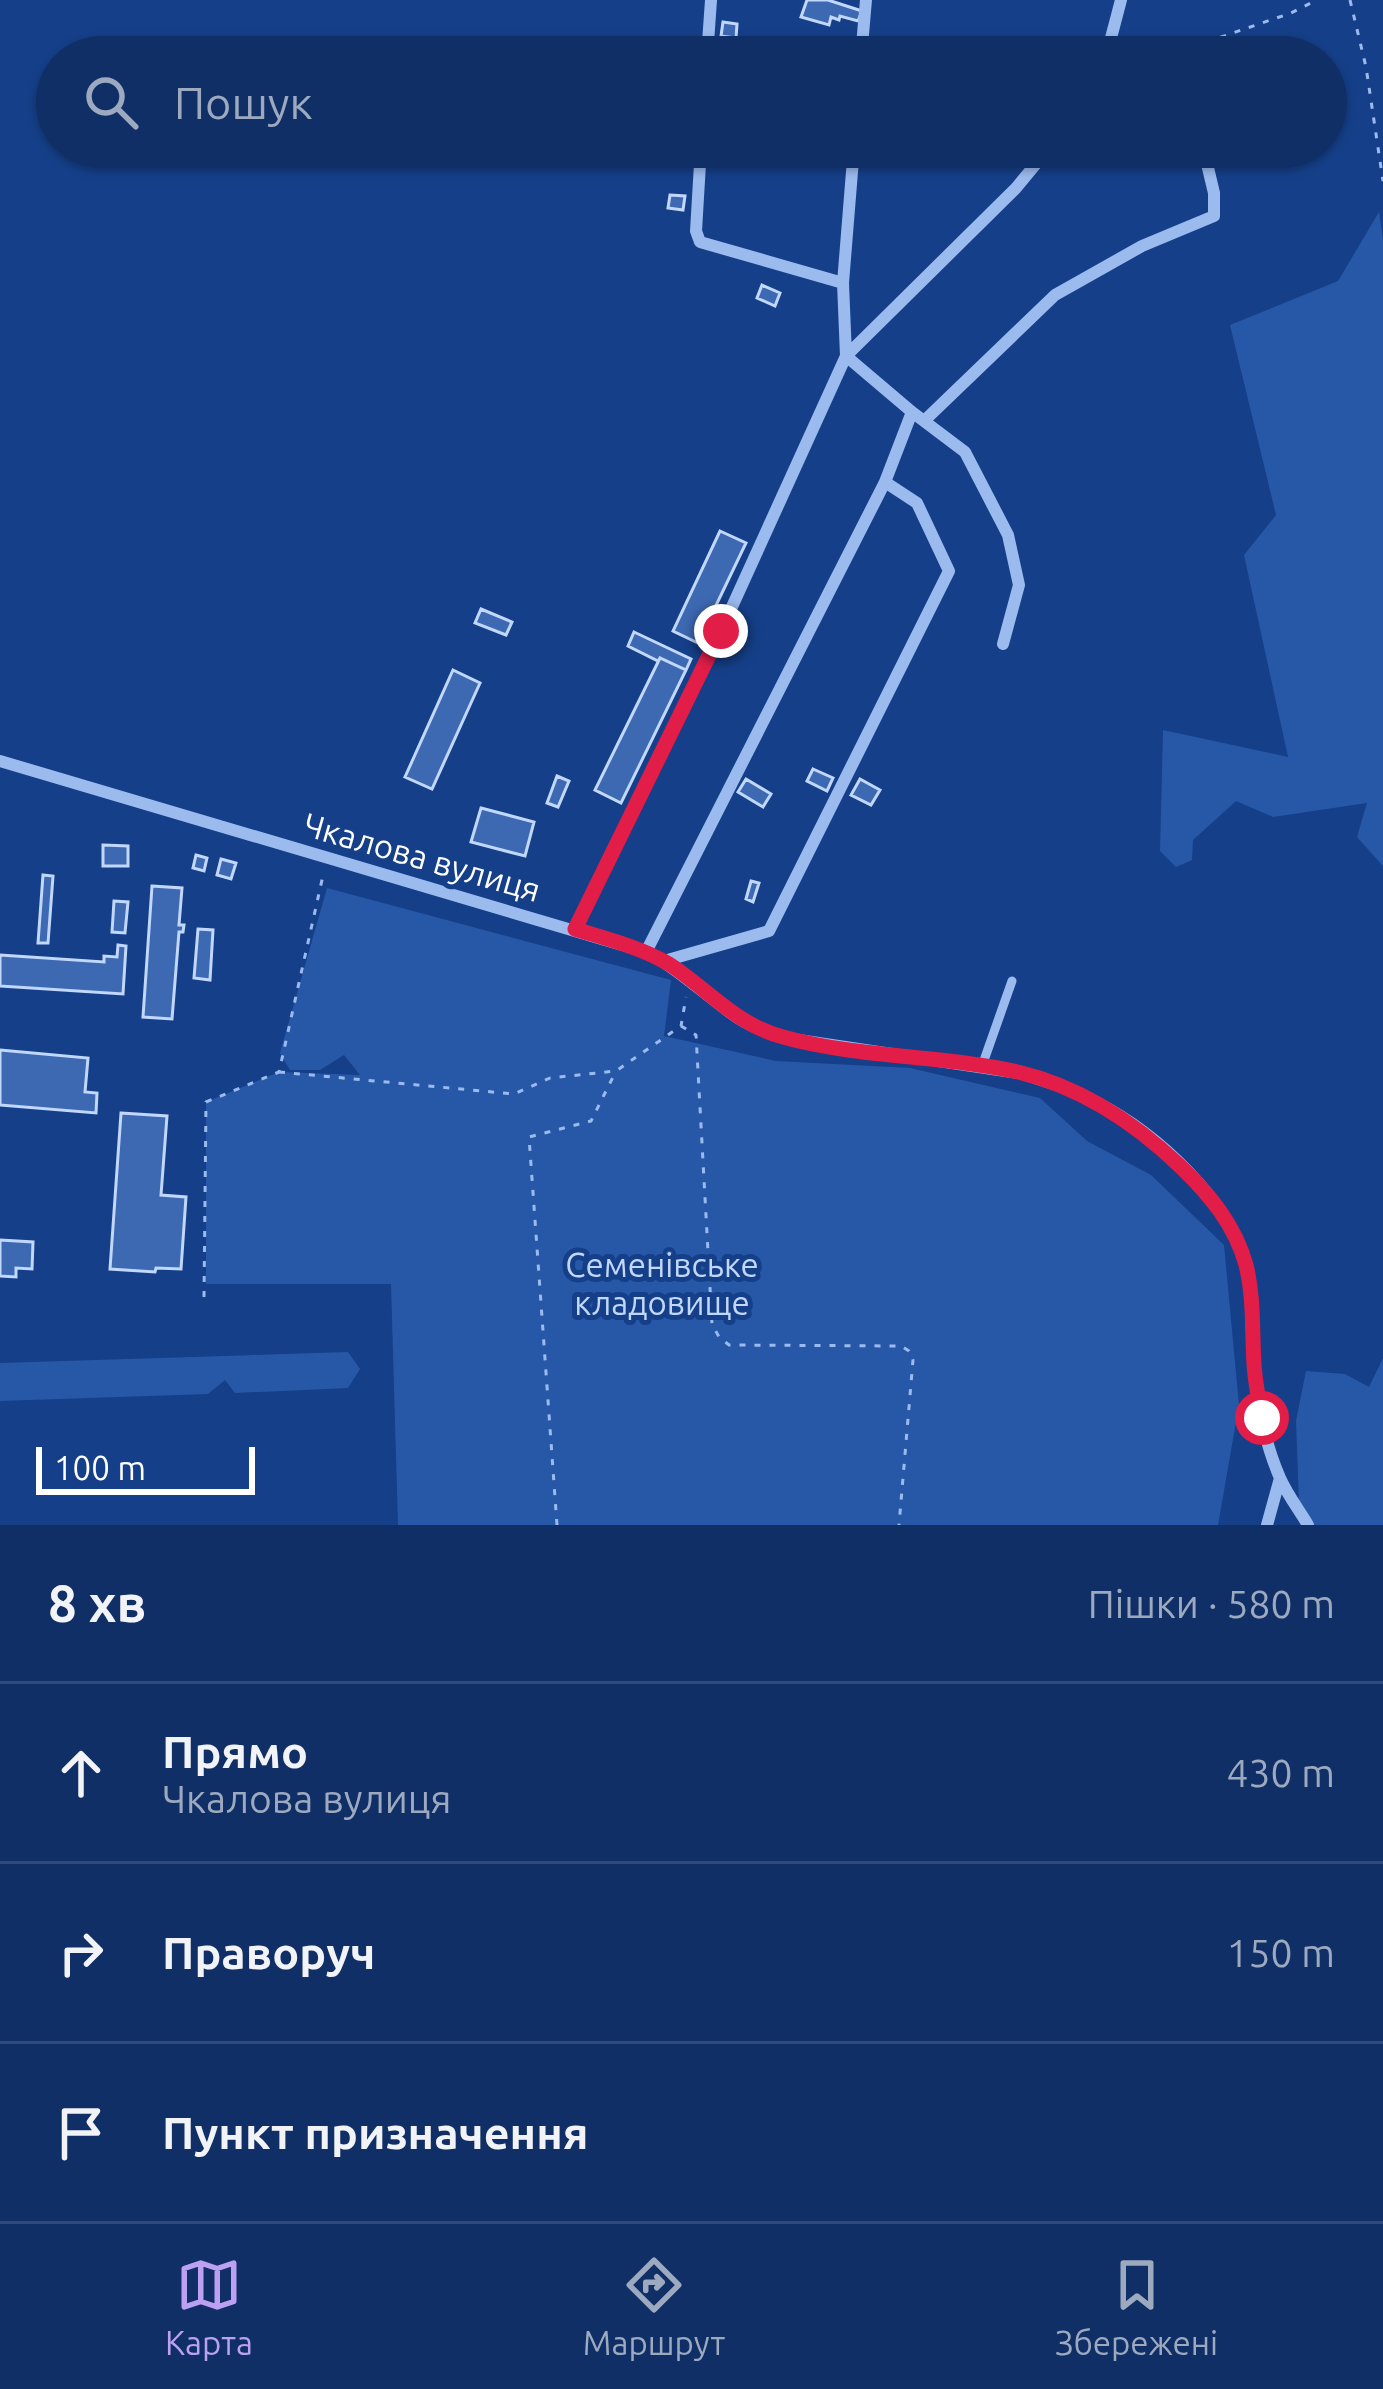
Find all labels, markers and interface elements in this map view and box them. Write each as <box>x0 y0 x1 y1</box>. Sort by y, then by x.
search box <box>36 36 1347 168</box>
icon: search <box>78 69 144 135</box>
text: Пошук <box>174 77 313 128</box>
route end <box>694 604 748 658</box>
street label: Чкалова вулиця <box>299 805 545 908</box>
park label: Семенівське кладовище <box>565 1246 759 1321</box>
route start <box>1235 1391 1289 1445</box>
scale bar <box>36 1441 255 1494</box>
text: 100 m <box>54 1449 146 1486</box>
text: 8 хв <box>48 1574 146 1632</box>
text: Пішки · 580 m <box>1088 1582 1335 1625</box>
text: Прямо <box>162 1726 308 1777</box>
icon: ahead <box>48 1740 114 1806</box>
text: 430 m <box>1226 1751 1335 1794</box>
text: Чкалова вулиця <box>162 1777 452 1820</box>
icon: right <box>48 1920 114 1986</box>
text: Праворуч <box>162 1927 375 1978</box>
text: 150 m <box>1226 1931 1335 1974</box>
icon: arrive <box>48 2100 114 2166</box>
text: Пункт призначення <box>162 2107 589 2158</box>
tab: Карта <box>165 2252 253 2361</box>
tab: Маршрут <box>583 2252 725 2361</box>
tab: Збережені <box>1055 2252 1218 2361</box>

